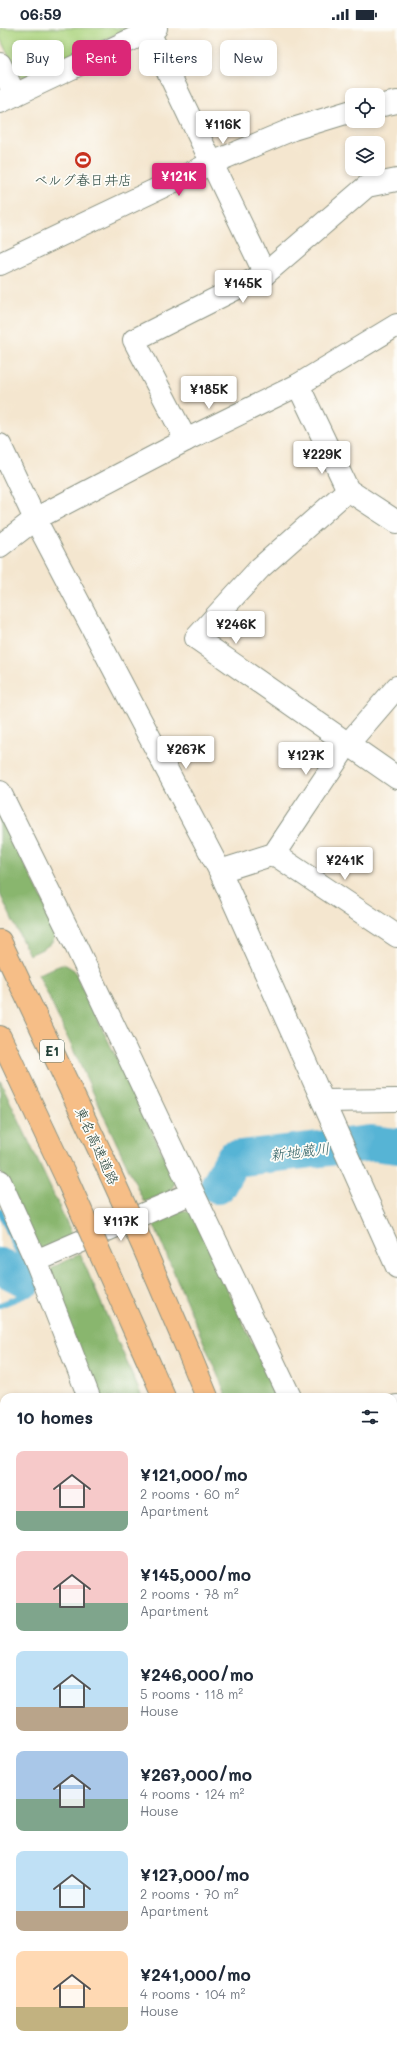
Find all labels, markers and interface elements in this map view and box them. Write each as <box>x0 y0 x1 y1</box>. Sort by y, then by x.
text: 06:59 <box>20 4 61 24</box>
chip: Buy <box>12 40 64 76</box>
chip: Rent <box>72 40 131 76</box>
chip: Filters <box>139 40 212 76</box>
chip: New <box>220 40 277 76</box>
map controls <box>345 88 385 176</box>
button: locate <box>345 88 385 128</box>
pin: ¥116K <box>195 111 251 145</box>
text: ¥116K <box>205 115 241 132</box>
button: layers <box>345 136 385 176</box>
sports icon: ベルグ春日井店 <box>73 150 93 170</box>
pin: ¥121K <box>151 163 207 197</box>
text: ¥121K <box>161 167 197 184</box>
place label: ベルグ春日井店 <box>34 170 132 189</box>
pin: ¥145K <box>215 270 271 304</box>
text: ¥145K <box>224 274 262 291</box>
pin: ¥185K <box>181 376 237 410</box>
text: ¥185K <box>190 380 228 397</box>
pin: ¥229K <box>294 441 350 475</box>
text: ¥229K <box>302 445 342 462</box>
pin: ¥246K <box>208 611 264 645</box>
text: ¥246K <box>216 615 256 632</box>
pin: ¥267K <box>158 736 214 770</box>
text: ¥267K <box>166 740 206 757</box>
pin: ¥127K <box>278 742 334 776</box>
text: ¥127K <box>287 746 325 763</box>
pin: ¥241K <box>317 847 373 881</box>
text: ¥241K <box>326 851 364 868</box>
road number: E1 <box>40 1040 64 1062</box>
street label: 東名高速道路 <box>71 1104 124 1188</box>
water label: 新地蔵川 <box>269 1137 331 1165</box>
pin: ¥117K <box>93 1208 149 1242</box>
text: ¥117K <box>103 1212 139 1229</box>
text: 10 homes <box>16 1406 93 1428</box>
icon: filters <box>359 1406 381 1428</box>
text: ¥121,000/mo <box>140 1463 247 1485</box>
icon: home <box>48 1467 96 1515</box>
text: 2 rooms · 60 m² <box>140 1485 239 1502</box>
text: Apartment <box>140 1502 209 1519</box>
text: ¥145,000/mo <box>140 1563 251 1585</box>
icon: home <box>48 1567 96 1615</box>
text: 2 rooms · 78 m² <box>140 1585 239 1602</box>
text: Apartment <box>140 1602 209 1619</box>
text: ¥246,000/mo <box>140 1663 253 1685</box>
icon: home <box>48 1667 96 1715</box>
text: 5 rooms · 118 m² <box>140 1685 243 1702</box>
text: House <box>140 1702 178 1719</box>
text: ¥267,000/mo <box>140 1763 252 1785</box>
icon: home <box>48 1767 96 1815</box>
text: 4 rooms · 124 m² <box>140 1785 245 1802</box>
text: House <box>140 1802 178 1819</box>
text: ¥127,000/mo <box>140 1863 249 1885</box>
icon: home <box>48 1867 96 1915</box>
text: 2 rooms · 70 m² <box>140 1885 239 1902</box>
text: Apartment <box>140 1902 209 1919</box>
text: ¥241,000/mo <box>140 1963 251 1985</box>
icon: home <box>48 1967 96 2015</box>
text: 4 rooms · 104 m² <box>140 1985 245 2002</box>
text: House <box>140 2002 178 2019</box>

